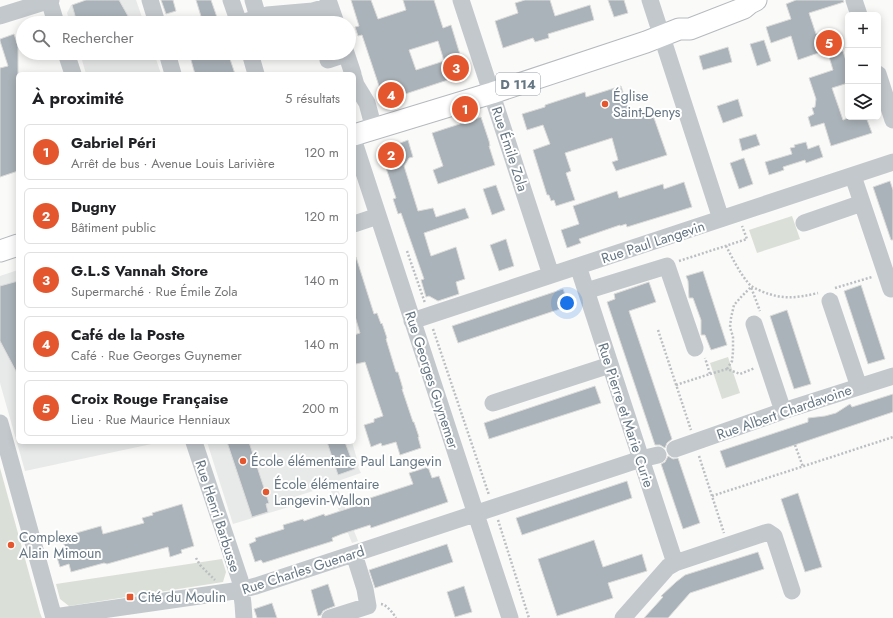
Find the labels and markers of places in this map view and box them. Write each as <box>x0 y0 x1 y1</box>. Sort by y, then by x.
pin: 5 <box>816 28 842 58</box>
pin: 3 <box>443 53 469 83</box>
pin: 4 <box>378 80 404 110</box>
place label: Église Saint-Denys <box>613 86 681 122</box>
pin: 1 <box>452 94 478 124</box>
marker: Église Saint-Denys <box>600 99 610 109</box>
pin: 2 <box>378 140 404 170</box>
place label: École élémentaire Paul Langevin <box>251 451 442 471</box>
marker: École élémentaire Paul Langevin <box>238 456 248 466</box>
place label: École élémentaire Langevin-Wallon <box>274 474 379 510</box>
marker: École élémentaire Langevin-Wallon <box>261 487 271 497</box>
place label: Complexe Alain Mimoun <box>19 527 102 563</box>
marker: Complexe Alain Mimoun <box>6 540 16 550</box>
place label: Cité du Moulin <box>138 587 226 607</box>
marker: Cité du Moulin <box>125 592 135 602</box>

